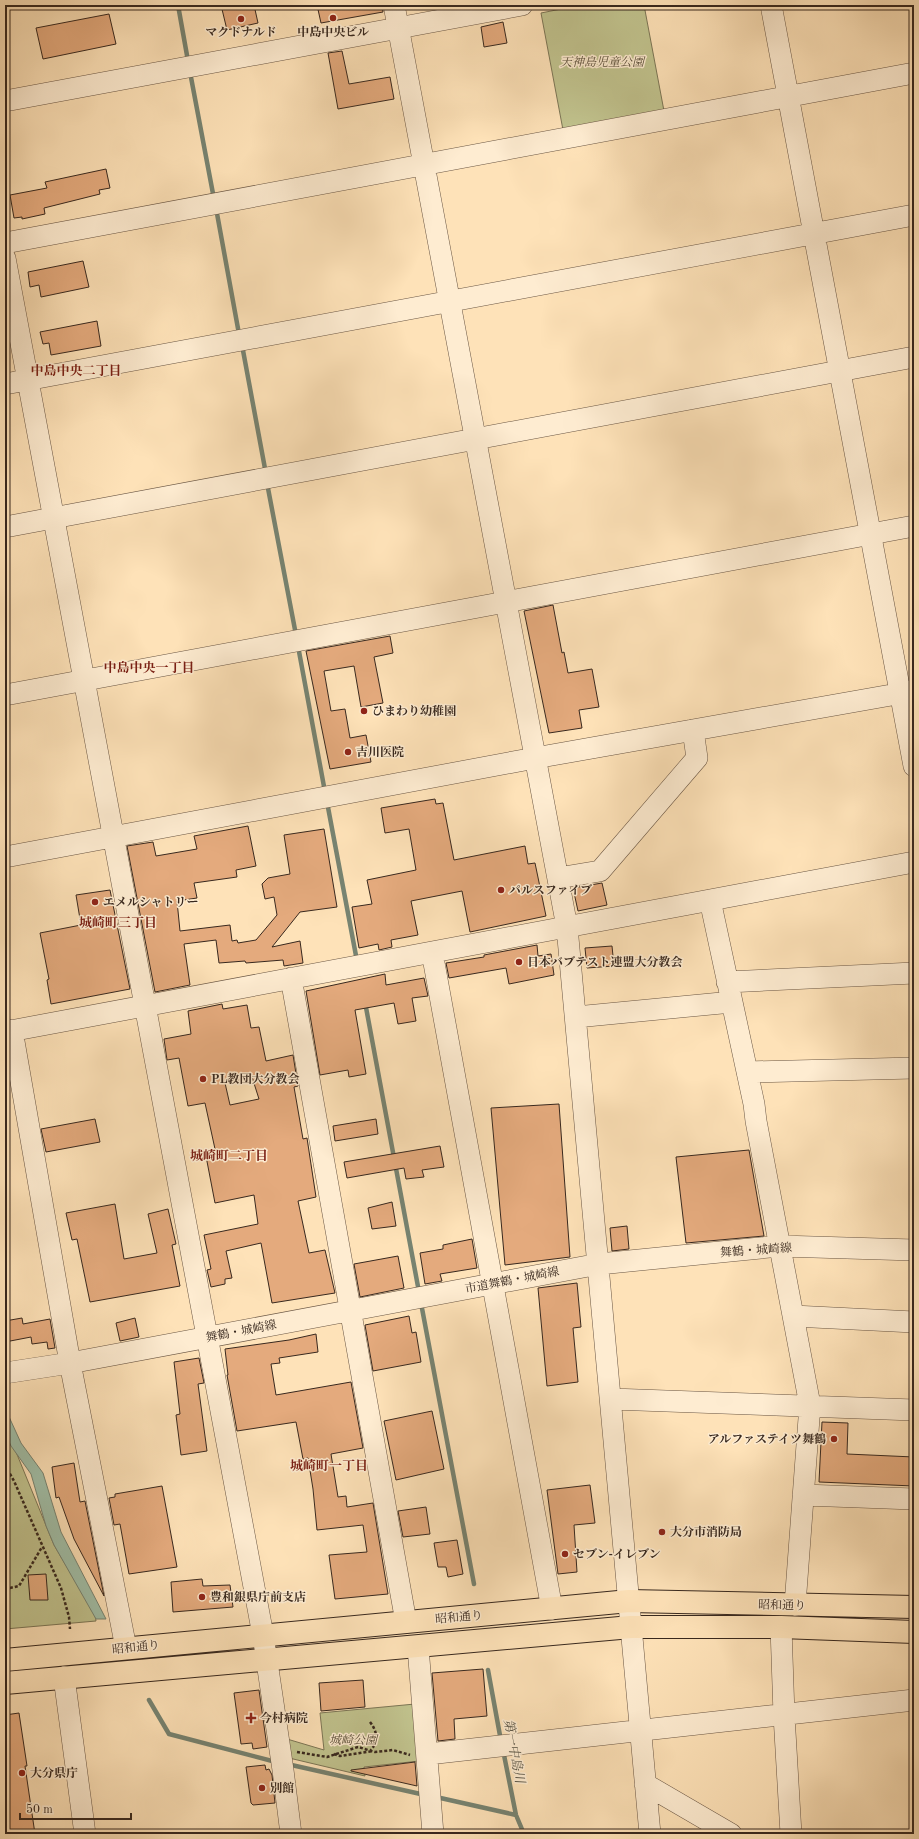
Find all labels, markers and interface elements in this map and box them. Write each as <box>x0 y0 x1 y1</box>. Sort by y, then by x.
marker: 中島中央ビル <box>328 13 338 23</box>
marker: マクドナルド <box>236 14 246 24</box>
place label: 中島中央ビル <box>297 25 369 39</box>
place label: マクドナルド <box>205 26 277 39</box>
park label: 天神島児童公園 <box>560 55 646 69</box>
district label: 中島中央二丁目 <box>30 363 122 378</box>
district label: 中島中央一丁目 <box>103 660 195 675</box>
place label: ひまわり幼稚園 <box>372 704 456 718</box>
marker: ひまわり幼稚園 <box>359 706 369 716</box>
place label: 吉川医院 <box>356 745 404 759</box>
marker: 吉川医院 <box>343 747 353 757</box>
place label: パルスファイブ <box>509 883 592 897</box>
marker: パルスファイブ <box>496 885 506 895</box>
place label: エメルシャトリー <box>103 896 198 909</box>
marker: エメルシャトリー <box>90 897 100 907</box>
district label: 城崎町三丁目 <box>79 915 157 930</box>
place label: 日本バブテスト連盟大分教会 <box>527 955 683 969</box>
marker: 日本バブテスト連盟大分教会 <box>514 957 524 967</box>
place label: PL教団大分教会 <box>211 1072 299 1086</box>
marker: PL教団大分教会 <box>198 1074 208 1084</box>
district label: 城崎町二丁目 <box>190 1148 268 1163</box>
street label: 舞鶴・城崎線 <box>720 1241 792 1259</box>
street label: 市道舞鶴・城崎線 <box>464 1264 560 1296</box>
street label: 舞鶴・城崎線 <box>204 1317 278 1345</box>
place label: アルファステイツ舞鶴 <box>708 1432 826 1446</box>
marker: アルファステイツ舞鶴 <box>829 1434 839 1444</box>
district label: 城崎町一丁目 <box>290 1458 368 1473</box>
place label: 大分市消防局 <box>670 1525 742 1539</box>
marker: 大分市消防局 <box>657 1527 667 1537</box>
place label: セブン-イレブン <box>573 1547 660 1561</box>
marker: セブン-イレブン <box>560 1549 570 1559</box>
place label: 豊和銀県庁前支店 <box>210 1590 306 1604</box>
marker: 豊和銀県庁前支店 <box>197 1592 207 1602</box>
street label: 昭和通り <box>758 1598 806 1612</box>
street label: 昭和通り <box>434 1608 484 1626</box>
street label: 昭和通り <box>111 1638 161 1656</box>
place label: 今村病院 <box>260 1711 308 1725</box>
marker: 今村病院 <box>245 1712 257 1724</box>
water label: 第一中島川 <box>501 1718 527 1786</box>
park label: 城崎公園 <box>329 1733 379 1747</box>
place label: 大分県庁 <box>30 1766 78 1780</box>
marker: 大分県庁 <box>17 1768 27 1778</box>
place label: 別館 <box>270 1781 294 1795</box>
marker: 別館 <box>257 1783 267 1793</box>
scale bar <box>20 1795 131 1821</box>
text: 50 m <box>26 1803 53 1816</box>

